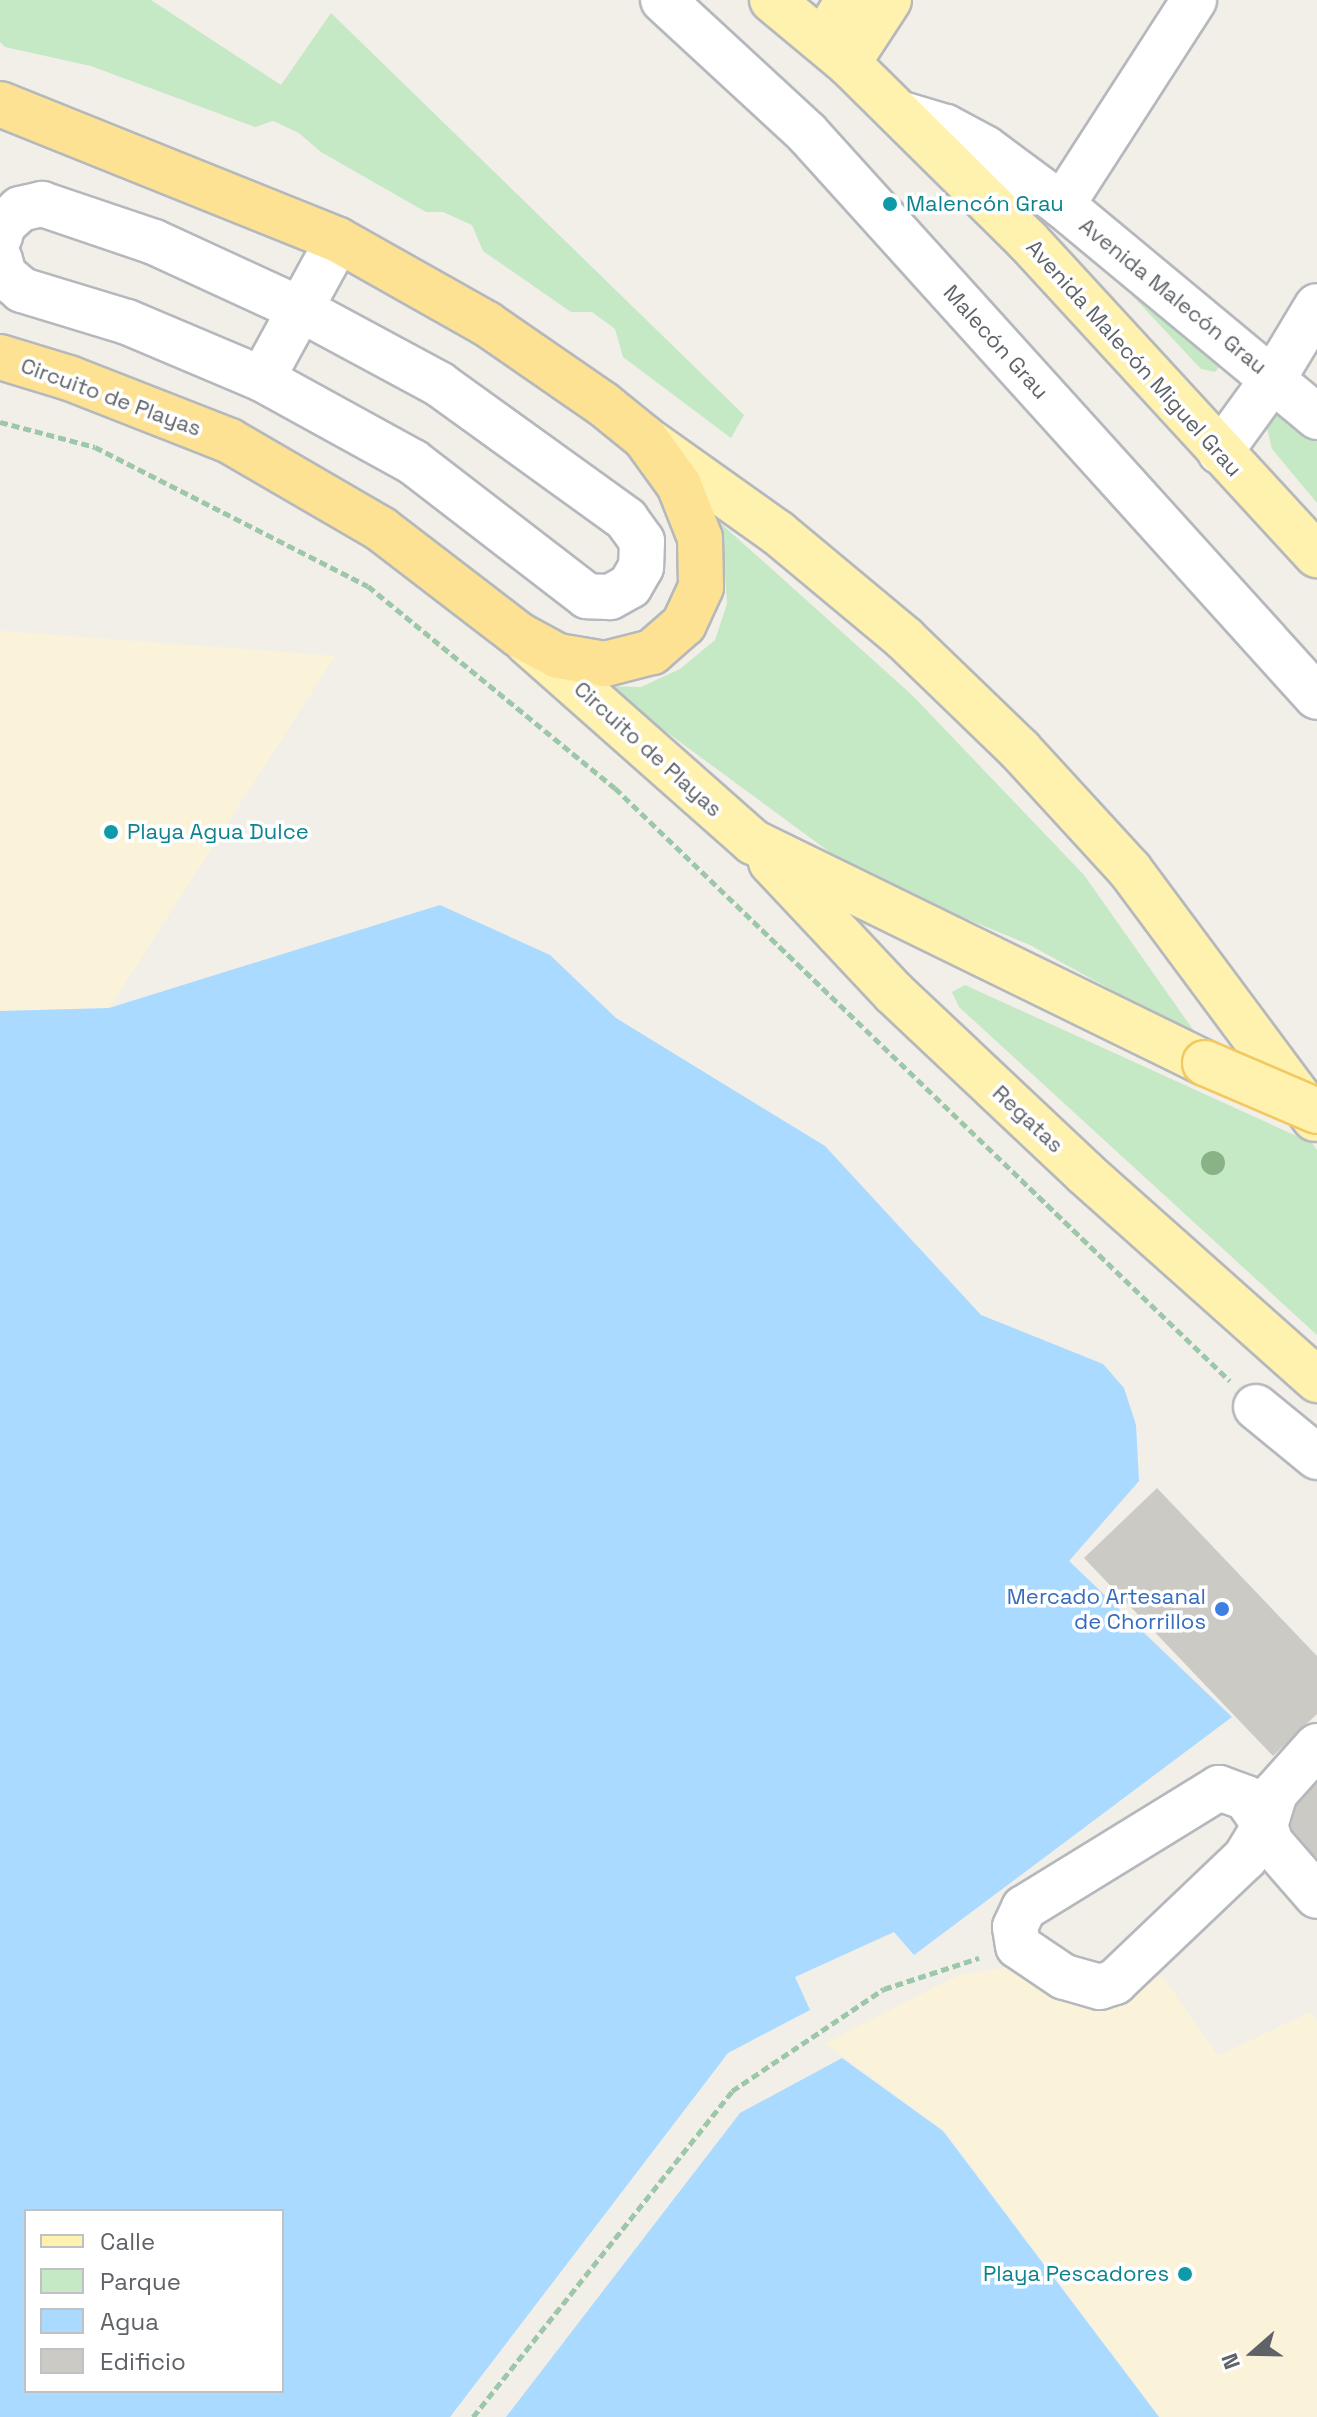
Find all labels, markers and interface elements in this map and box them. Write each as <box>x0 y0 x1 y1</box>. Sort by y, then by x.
place label: Malencón Grau <box>906 191 1064 217</box>
marker: Malencón Grau <box>881 195 899 213</box>
street label: Avenida Malecón Grau <box>1074 212 1272 380</box>
street label: Avenida Malecón Miguel Grau <box>1021 234 1247 482</box>
street label: Malecón Grau <box>938 280 1054 404</box>
street label: Circuito de Playas <box>17 352 205 442</box>
street label: Circuito de Playas <box>569 676 727 822</box>
place label: Playa Agua Dulce <box>127 819 309 845</box>
marker: Playa Agua Dulce <box>102 823 120 841</box>
street label: Regatas <box>987 1080 1069 1158</box>
place label: Mercado Artesanal de Chorrillos <box>1007 1583 1206 1634</box>
marker: Mercado Artesanal de Chorrillos <box>1213 1600 1231 1618</box>
legend <box>24 2209 284 2393</box>
text: Calle <box>100 2226 155 2257</box>
place label: Playa Pescadores <box>983 2261 1169 2287</box>
marker: Playa Pescadores <box>1176 2265 1194 2283</box>
text: Parque <box>100 2266 181 2297</box>
text: Agua <box>100 2306 159 2337</box>
north arrow <box>1213 2313 1293 2393</box>
text: Edificio <box>100 2346 186 2377</box>
text: N <box>1215 2349 1246 2373</box>

